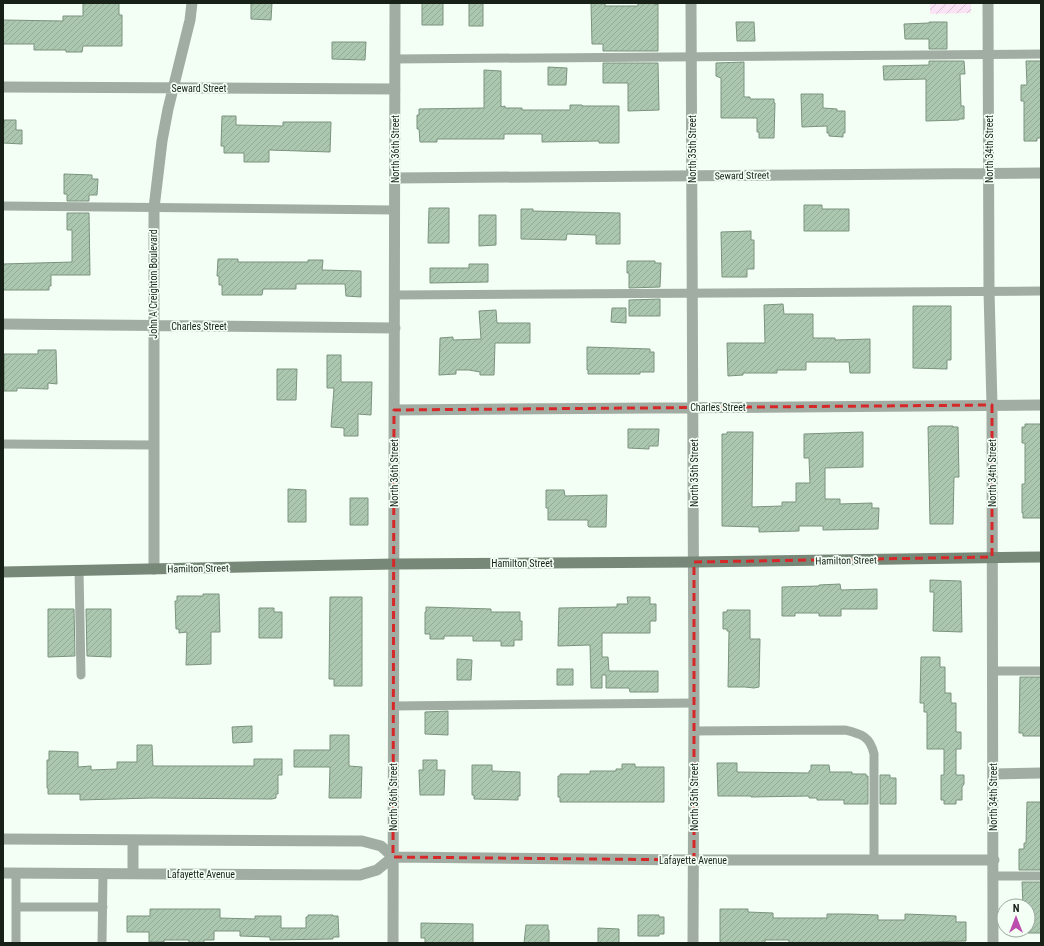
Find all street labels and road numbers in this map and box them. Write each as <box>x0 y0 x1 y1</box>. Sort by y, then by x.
street label: Seward Street <box>172 83 226 94</box>
street label: North 36th Street <box>390 115 401 183</box>
street label: North 35th Street <box>687 115 698 183</box>
street label: North 34th Street <box>984 115 995 183</box>
street label: Seward Street <box>715 170 770 181</box>
street label: John A Creighton Boulevard <box>148 229 159 339</box>
street label: Charles Street <box>171 321 227 332</box>
street label: Charles Street <box>690 402 746 413</box>
street label: North 36th Street <box>389 439 400 507</box>
street label: North 35th Street <box>689 439 700 507</box>
street label: North 34th Street <box>987 439 998 507</box>
street label: Hamilton Street <box>815 554 877 567</box>
street label: Hamilton Street <box>491 558 553 569</box>
street label: Hamilton Street <box>167 562 229 575</box>
street label: North 36th Street <box>388 763 399 831</box>
street label: North 35th Street <box>689 763 700 831</box>
street label: North 34th Street <box>988 763 999 831</box>
street label: Lafayette Avenue <box>659 855 727 866</box>
street label: Lafayette Avenue <box>167 869 235 880</box>

